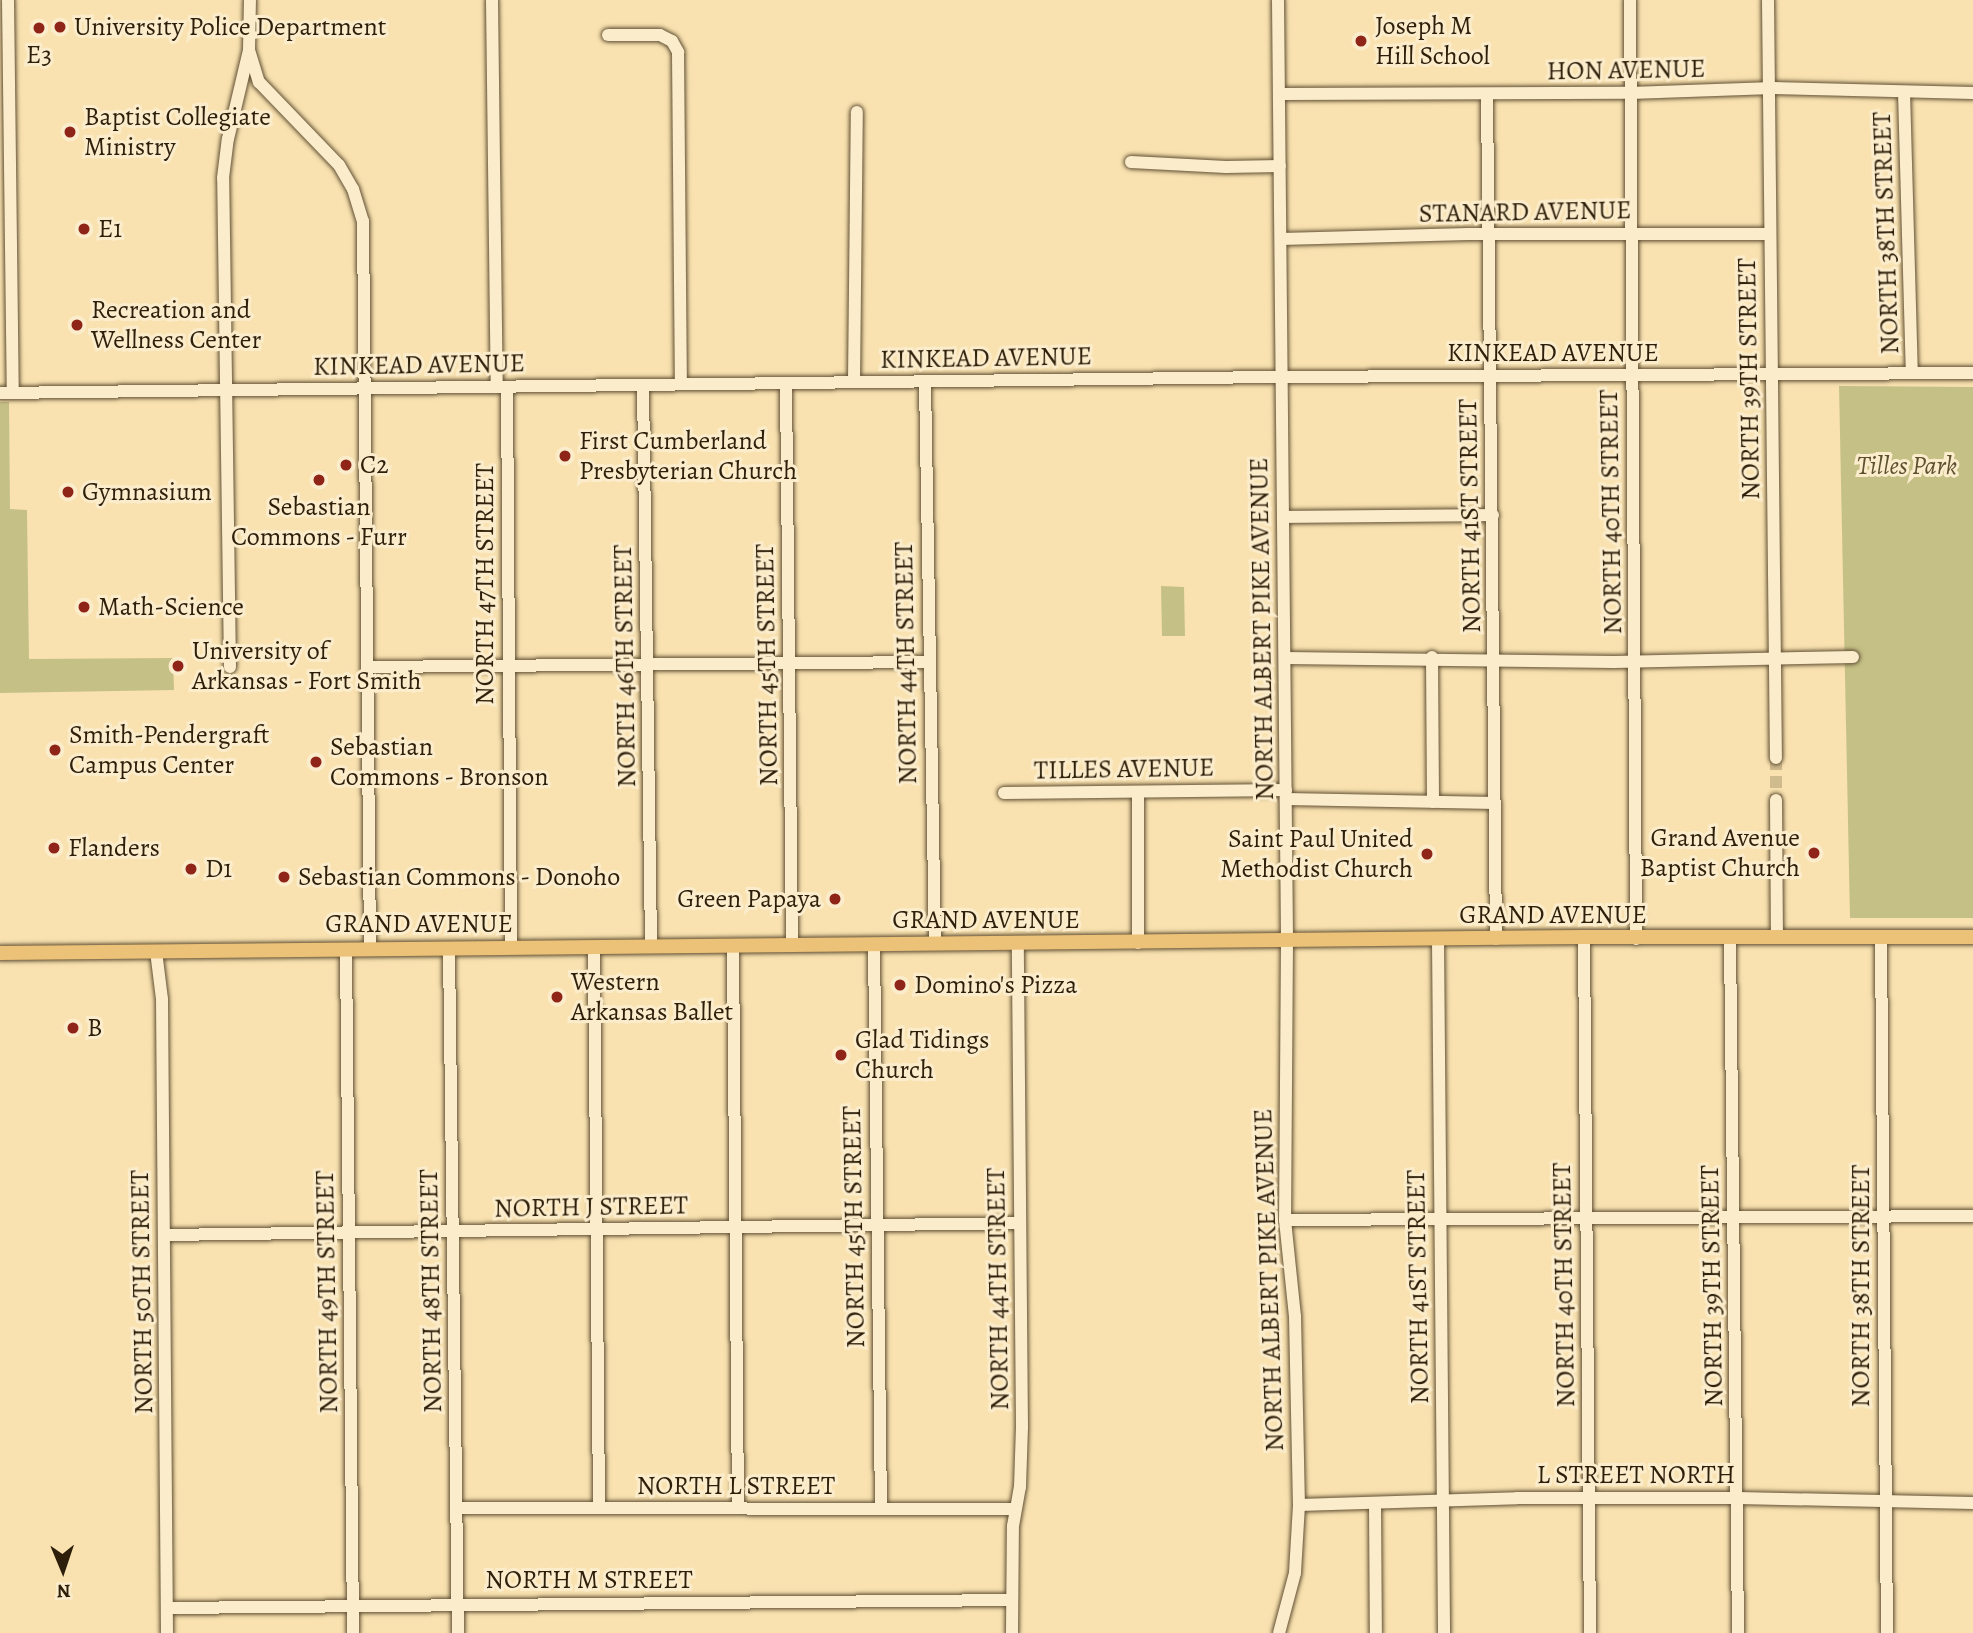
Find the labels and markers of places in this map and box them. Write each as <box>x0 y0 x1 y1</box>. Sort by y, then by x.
place label: Joseph M Hill School <box>1375 10 1490 72</box>
place label: University Police Department <box>74 11 386 43</box>
marker: University Police Department <box>52 19 68 35</box>
marker: E3 <box>31 20 47 36</box>
marker: Joseph M Hill School <box>1353 33 1369 49</box>
place label: E3 <box>26 39 52 71</box>
place label: Baptist Collegiate Ministry <box>84 101 271 162</box>
marker: Baptist Collegiate Ministry <box>62 124 78 140</box>
place label: E1 <box>98 213 122 245</box>
marker: E1 <box>76 221 92 237</box>
place label: Recreation and Wellness Center <box>91 294 261 356</box>
marker: Recreation and Wellness Center <box>69 317 85 333</box>
place label: First Cumberland Presbyterian Church <box>579 425 797 486</box>
marker: First Cumberland Presbyterian Church <box>557 448 573 464</box>
place label: C2 <box>360 449 389 481</box>
marker: C2 <box>338 457 354 473</box>
marker: Sebastian Commons - Furr <box>311 472 327 488</box>
place label: Gymnasium <box>82 476 212 508</box>
marker: Gymnasium <box>60 484 76 500</box>
place label: Sebastian Commons - Furr <box>230 491 408 552</box>
place label: Math-Science <box>98 591 244 623</box>
marker: Math-Science <box>76 599 92 615</box>
place label: University of Arkansas - Fort Smith <box>192 635 422 696</box>
marker: University of Arkansas - Fort Smith <box>170 658 186 674</box>
place label: Smith-Pendergraft Campus Center <box>69 719 269 780</box>
place label: Sebastian Commons - Bronson <box>330 731 550 792</box>
marker: Smith-Pendergraft Campus Center <box>47 742 63 758</box>
marker: Sebastian Commons - Bronson <box>308 754 324 770</box>
place label: Grand Avenue Baptist Church <box>1640 822 1800 884</box>
place label: Saint Paul United Methodist Church <box>1220 823 1413 884</box>
place label: Flanders <box>68 832 160 864</box>
marker: Flanders <box>46 840 62 856</box>
marker: Grand Avenue Baptist Church <box>1806 845 1822 861</box>
marker: Saint Paul United Methodist Church <box>1419 846 1435 862</box>
place label: D1 <box>205 853 232 885</box>
marker: D1 <box>183 861 199 877</box>
place label: Sebastian Commons - Donoho <box>298 861 621 893</box>
marker: Sebastian Commons - Donoho <box>276 869 292 885</box>
place label: Green Papaya <box>677 883 821 915</box>
marker: Green Papaya <box>827 891 843 907</box>
place label: Western Arkansas Ballet <box>571 966 733 1028</box>
place label: Domino's Pizza <box>914 969 1077 1001</box>
marker: Domino's Pizza <box>892 977 908 993</box>
marker: Western Arkansas Ballet <box>549 989 565 1005</box>
place label: B <box>87 1012 103 1044</box>
marker: B <box>65 1020 81 1036</box>
place label: Glad Tidings Church <box>855 1024 989 1086</box>
marker: Glad Tidings Church <box>833 1047 849 1063</box>

